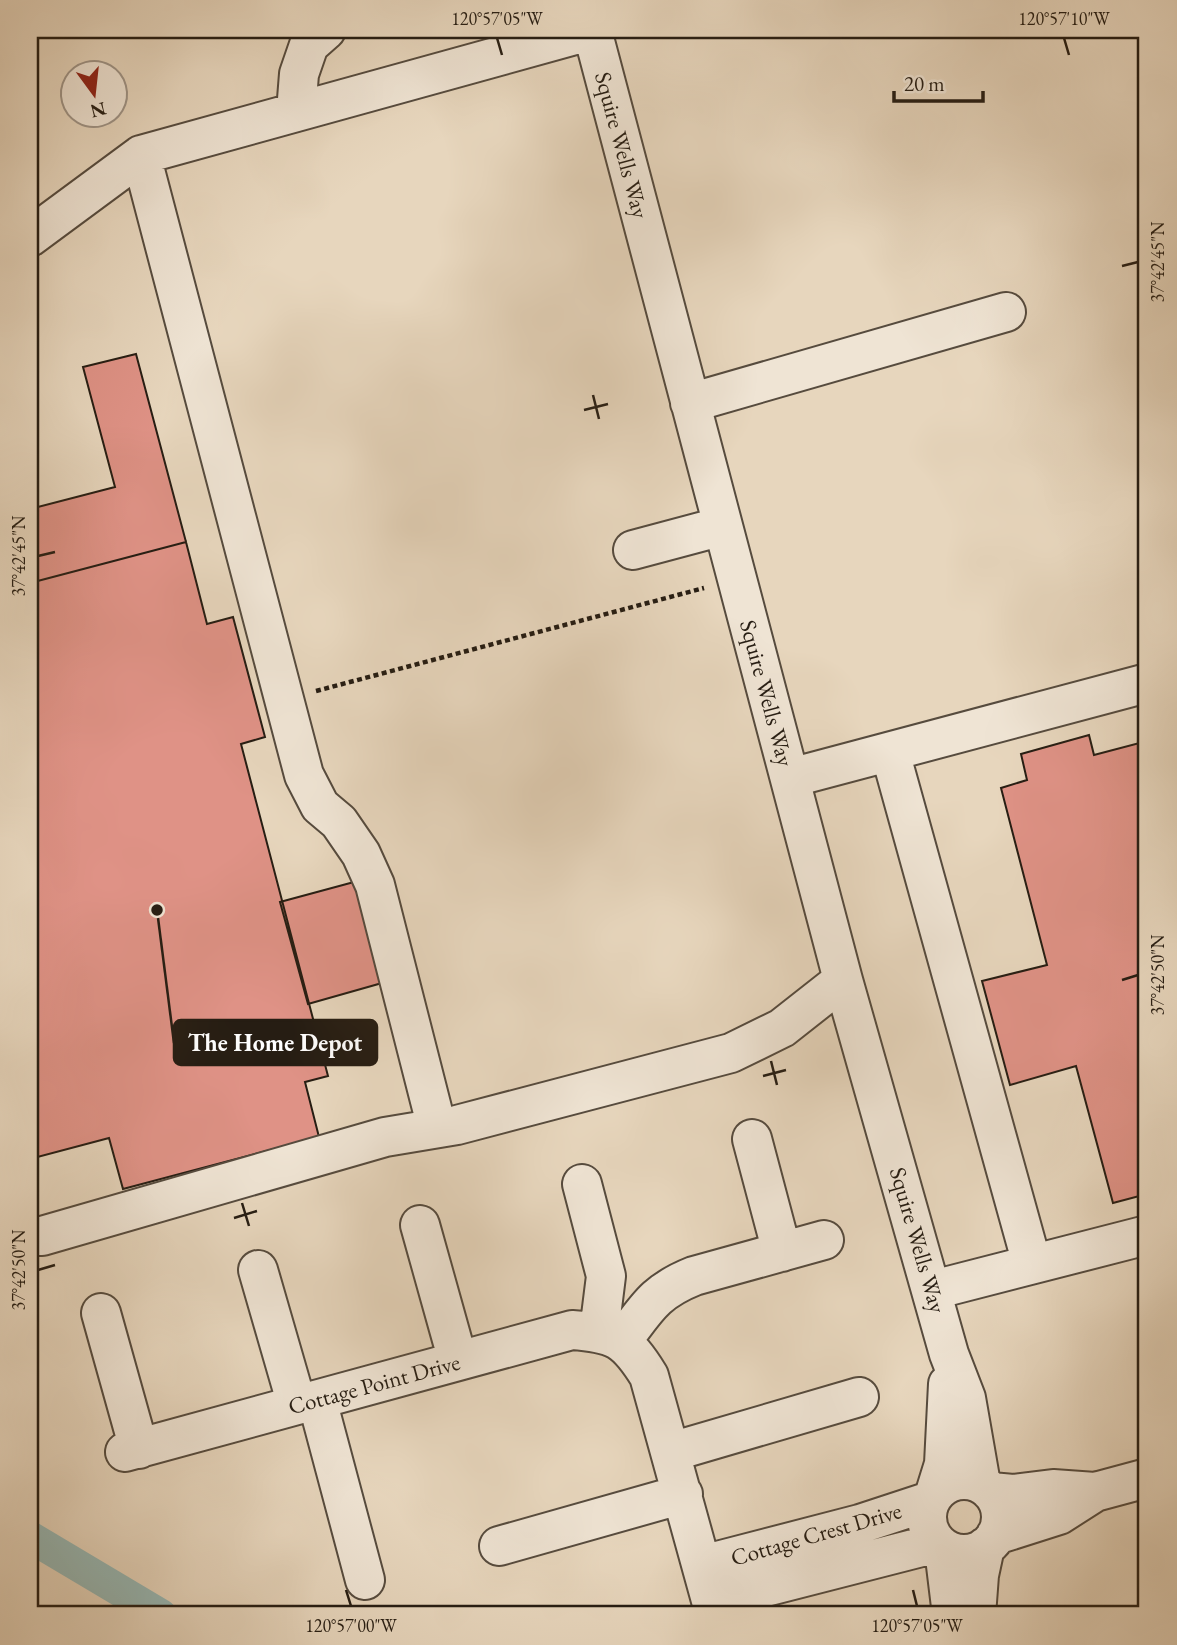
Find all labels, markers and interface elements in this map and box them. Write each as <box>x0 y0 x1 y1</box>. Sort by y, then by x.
text: 120°57'05"W <box>451 7 543 30</box>
text: 120°57'10"W <box>1018 7 1110 30</box>
north arrow <box>60 60 130 130</box>
scale bar <box>894 60 983 104</box>
street label: Squire Wells Way <box>588 69 656 222</box>
text: 20 m <box>904 70 945 97</box>
text: N <box>87 96 109 124</box>
text: 37°42'45"N <box>1146 221 1169 302</box>
text: 37°42'45"N <box>7 515 30 596</box>
street label: Squire Wells Way <box>733 617 801 770</box>
text: 37°42'50"N <box>1146 934 1169 1015</box>
callout: The Home Depot <box>174 1020 377 1065</box>
text: The Home Depot <box>188 1027 362 1058</box>
street label: Squire Wells Way <box>883 1164 953 1317</box>
text: 37°42'50"N <box>7 1229 30 1310</box>
street label: Cottage Point Drive <box>285 1347 463 1421</box>
street label: Cottage Crest Drive <box>727 1495 905 1573</box>
text: 120°57'00"W <box>305 1614 397 1637</box>
text: 120°57'05"W <box>871 1614 963 1637</box>

